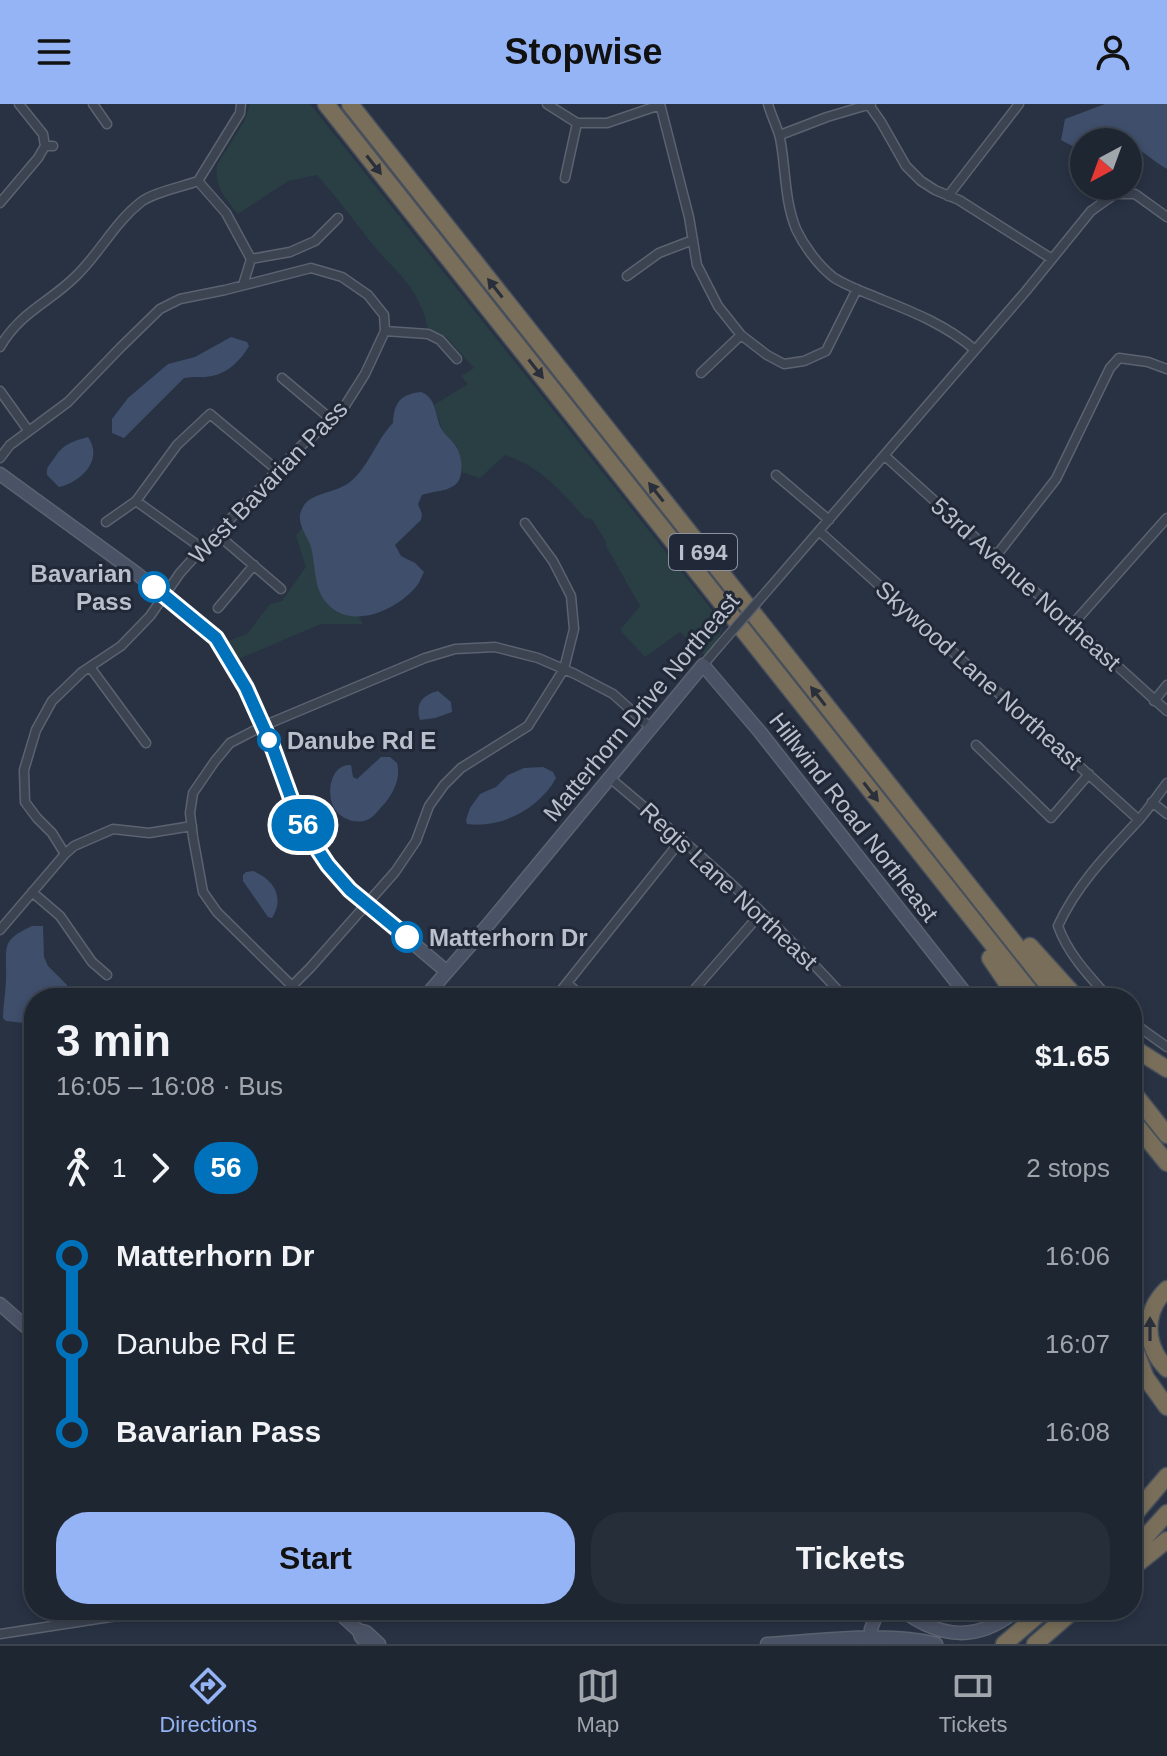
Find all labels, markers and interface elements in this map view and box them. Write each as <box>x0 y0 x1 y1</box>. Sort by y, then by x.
icon: menu <box>32 30 76 74</box>
icon: person <box>1091 30 1135 74</box>
text: Stopwise <box>504 31 663 72</box>
north arrow <box>1070 128 1142 200</box>
map controls <box>1070 128 1142 200</box>
one-way arrow <box>365 155 382 175</box>
one-way arrow <box>487 278 504 298</box>
one-way arrow <box>527 359 544 379</box>
street label: West Bavarian Pass <box>183 395 353 569</box>
one-way arrow <box>648 482 665 502</box>
street label: 53rd Avenue Northeast <box>926 492 1126 676</box>
road number: I 694 <box>669 534 737 570</box>
place label: Bavarian Pass <box>31 560 132 615</box>
marker: Bavarian Pass <box>139 572 169 602</box>
street label: Skywood Lane Northeast <box>870 575 1088 775</box>
street label: Matterhorn Drive Northeast <box>538 587 745 827</box>
one-way arrow <box>810 686 827 706</box>
street label: Hillwind Road Northeast <box>764 707 944 927</box>
place label: Danube Rd E <box>287 727 436 754</box>
marker: Danube Rd E <box>258 729 280 751</box>
one-way arrow <box>862 782 879 802</box>
street label: Regis Lane Northeast <box>635 797 823 975</box>
line badge: 56 <box>267 799 339 851</box>
text: 56 <box>287 809 319 840</box>
marker: Matterhorn Dr <box>392 922 422 952</box>
place label: Matterhorn Dr <box>429 924 588 951</box>
text: 3 min <box>56 1016 171 1065</box>
text: $1.65 <box>1035 1039 1110 1072</box>
text: 16:05 – 16:08 · Bus <box>56 1071 283 1101</box>
icon: walk <box>56 1146 100 1190</box>
icon: forward <box>138 1146 182 1190</box>
text: 56 <box>210 1152 242 1183</box>
text: 1 <box>112 1153 126 1183</box>
text: 2 stops <box>1026 1153 1110 1183</box>
text: Matterhorn Dr <box>116 1239 314 1272</box>
text: 16:06 <box>1045 1241 1110 1271</box>
one-way arrow <box>1144 1315 1156 1341</box>
text: Danube Rd E <box>116 1327 296 1360</box>
text: 16:07 <box>1045 1329 1110 1359</box>
text: Bavarian Pass <box>116 1415 321 1448</box>
text: 16:08 <box>1045 1417 1110 1447</box>
button: Start <box>56 1512 575 1604</box>
button: Tickets <box>591 1512 1110 1604</box>
tab: Directions <box>159 1664 257 1738</box>
tab: Map <box>576 1664 620 1738</box>
tab: Tickets <box>939 1664 1008 1738</box>

